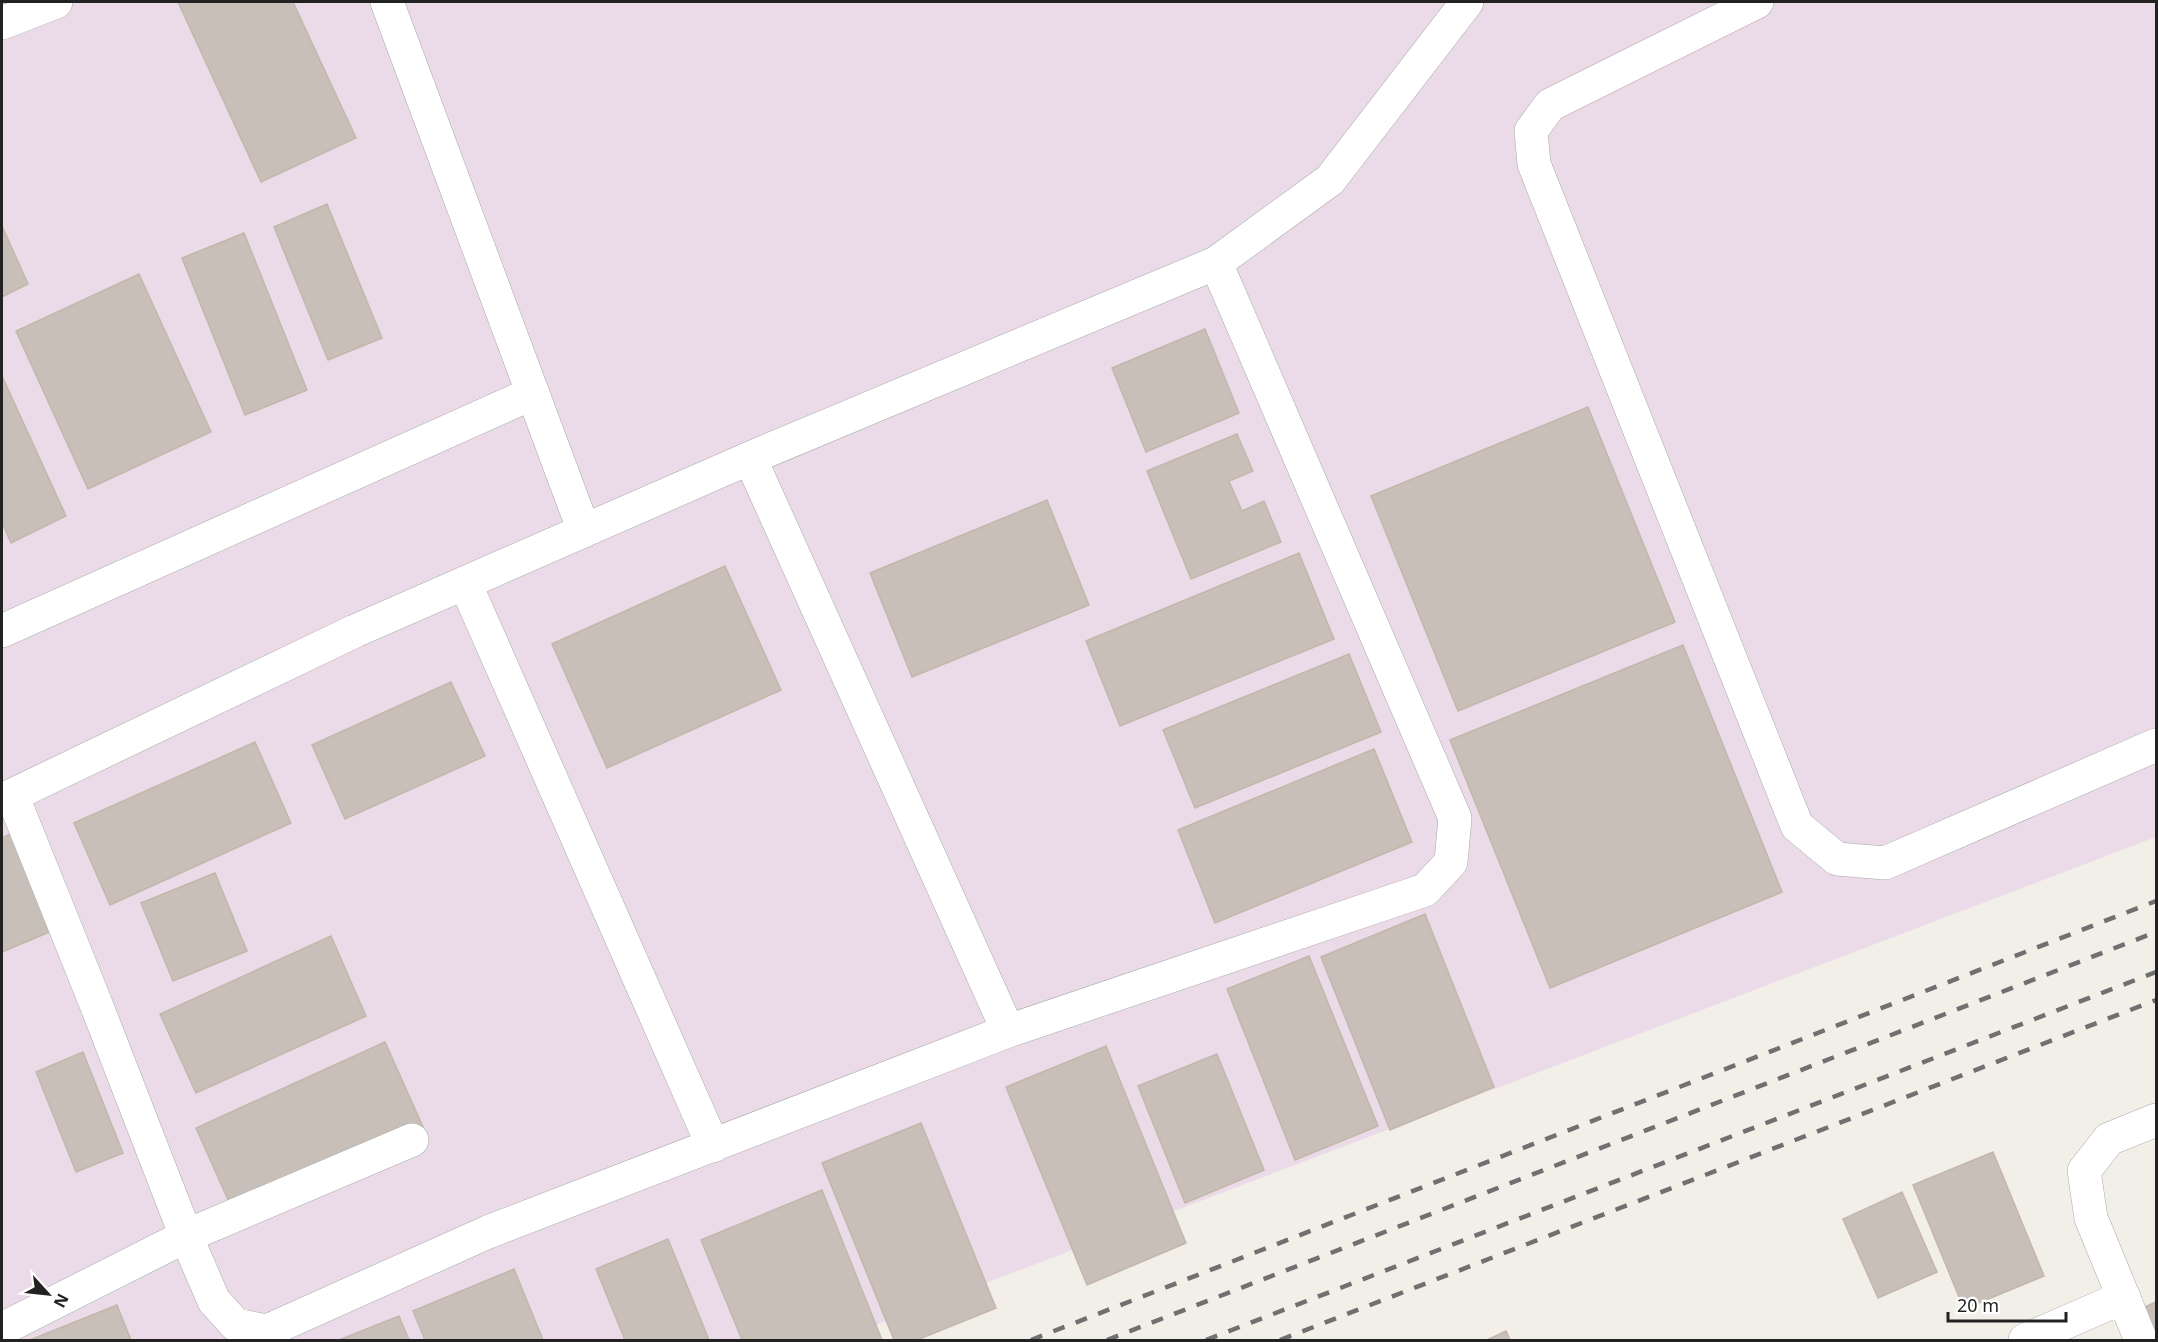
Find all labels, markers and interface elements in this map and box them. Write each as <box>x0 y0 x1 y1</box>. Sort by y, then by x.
north arrow <box>18 1264 78 1324</box>
scale bar <box>1948 1285 2066 1323</box>
text: N <box>49 1290 74 1312</box>
text: 20 m <box>1957 1293 1999 1317</box>

